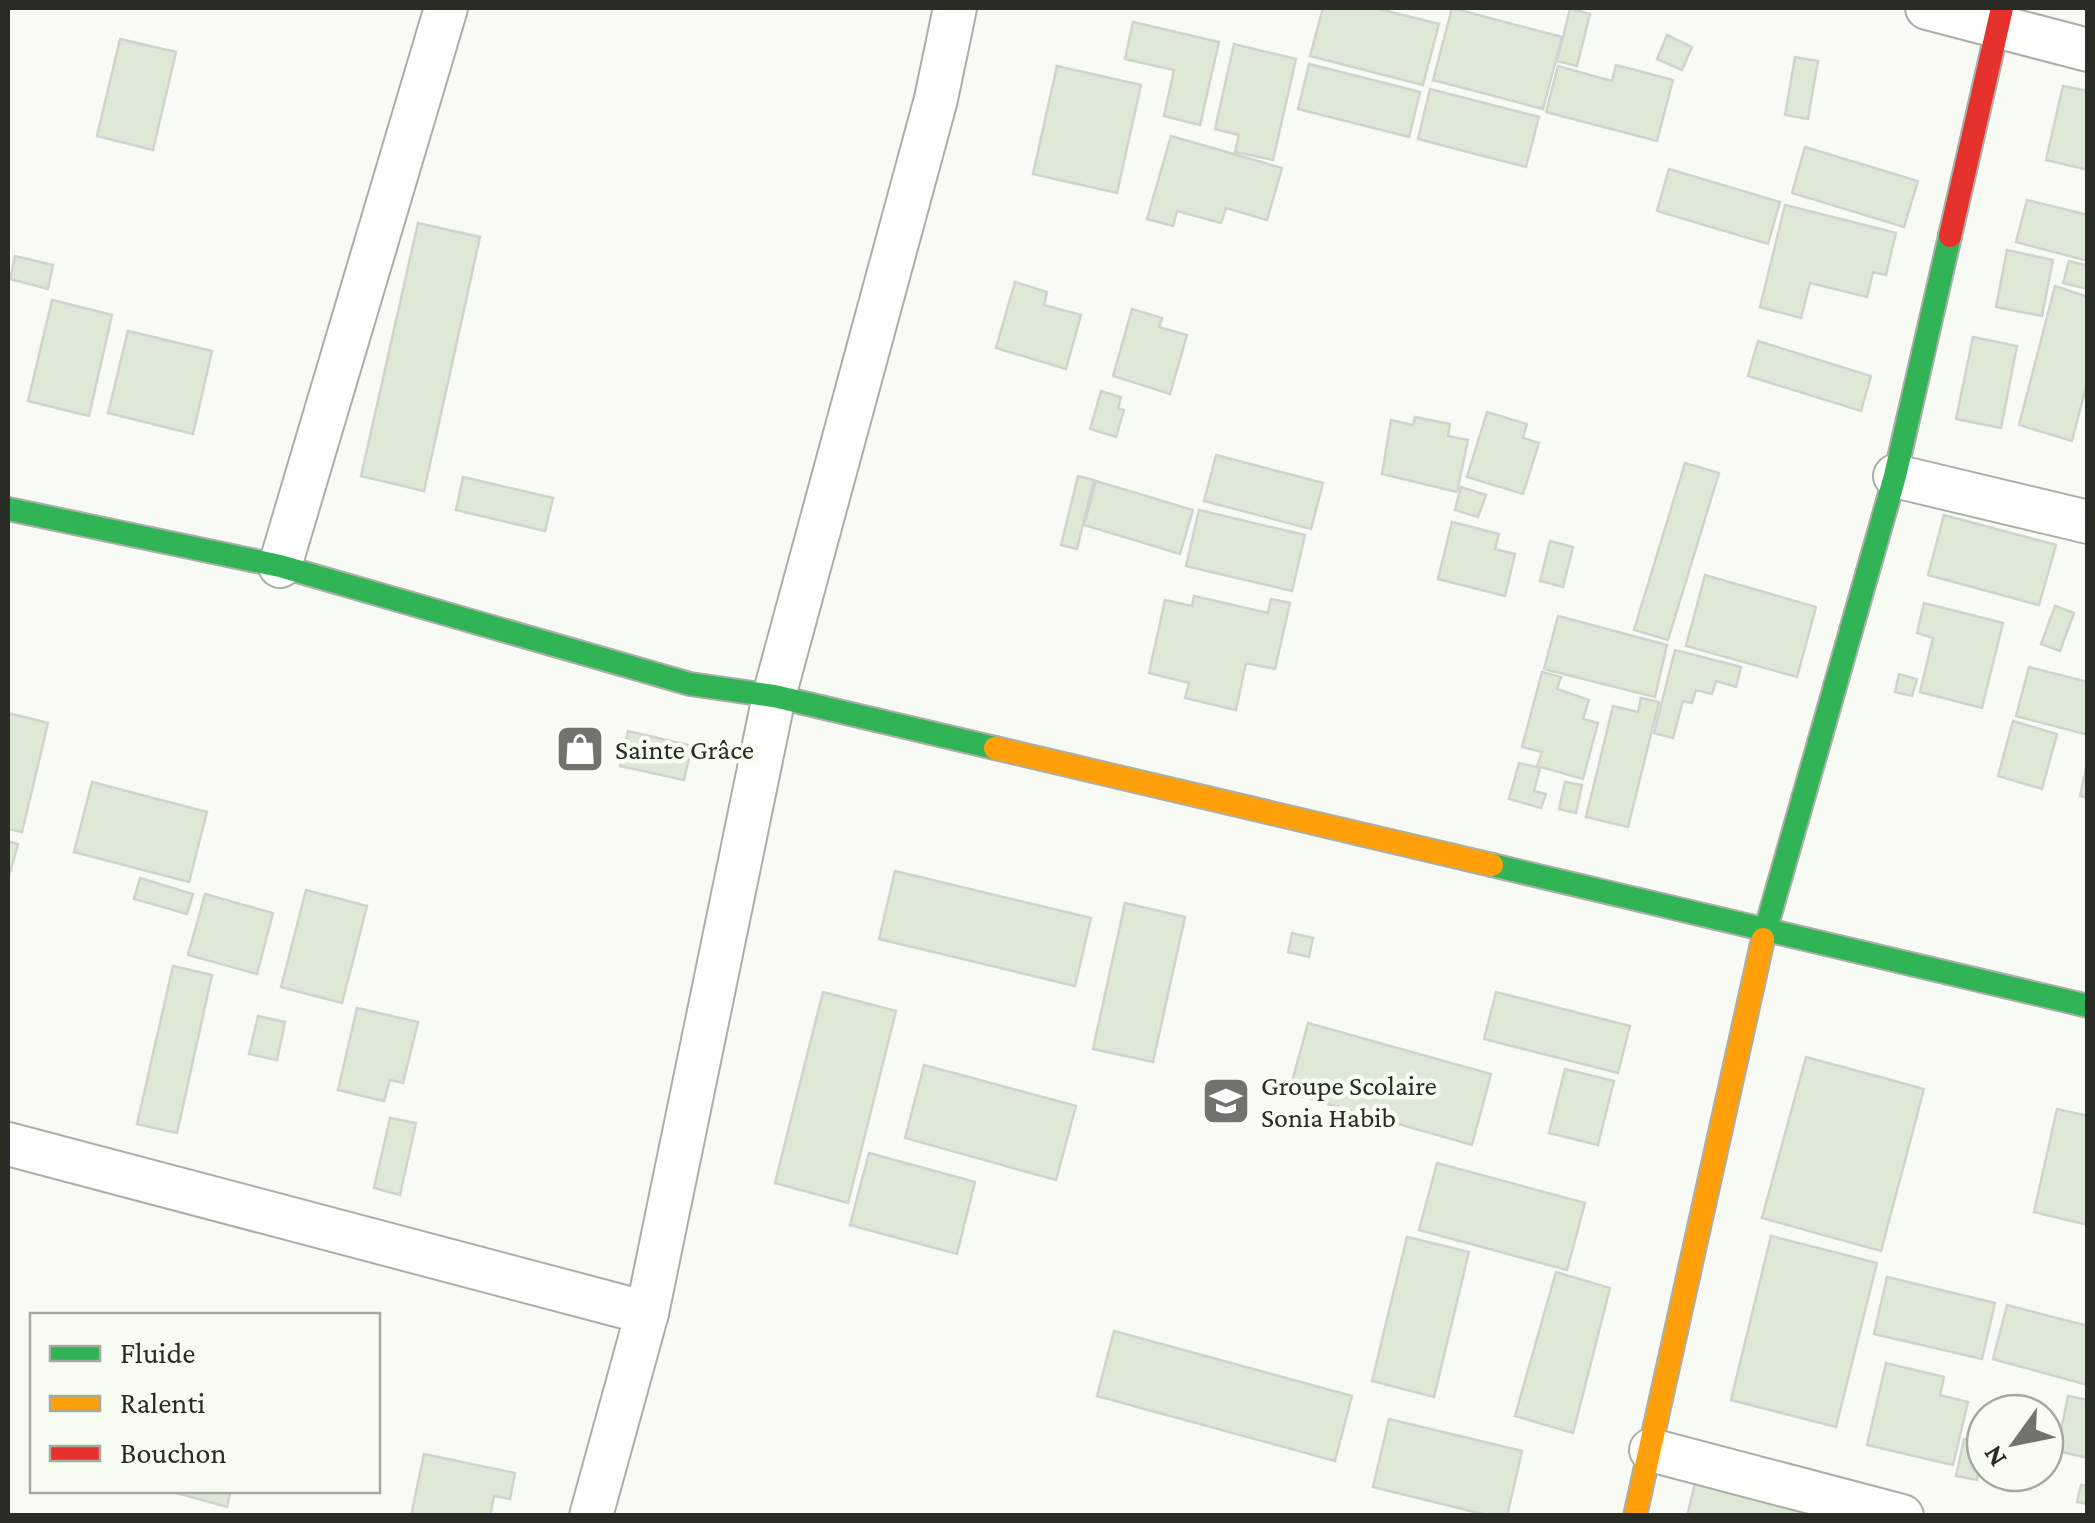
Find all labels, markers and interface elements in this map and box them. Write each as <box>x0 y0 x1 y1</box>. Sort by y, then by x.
shop icon: Sainte Grâce <box>554 723 606 775</box>
place label: Sainte Grâce <box>615 734 754 765</box>
place label: Groupe Scolaire Sonia Habib <box>1261 1070 1437 1133</box>
school or university icon: Groupe Scolaire Sonia Habib <box>1200 1075 1252 1127</box>
legend <box>30 1313 380 1493</box>
text: Fluide <box>120 1336 195 1369</box>
text: Ralenti <box>120 1386 205 1419</box>
north arrow <box>1965 1393 2065 1493</box>
text: Bouchon <box>120 1436 227 1469</box>
text: N <box>1976 1440 2013 1473</box>

